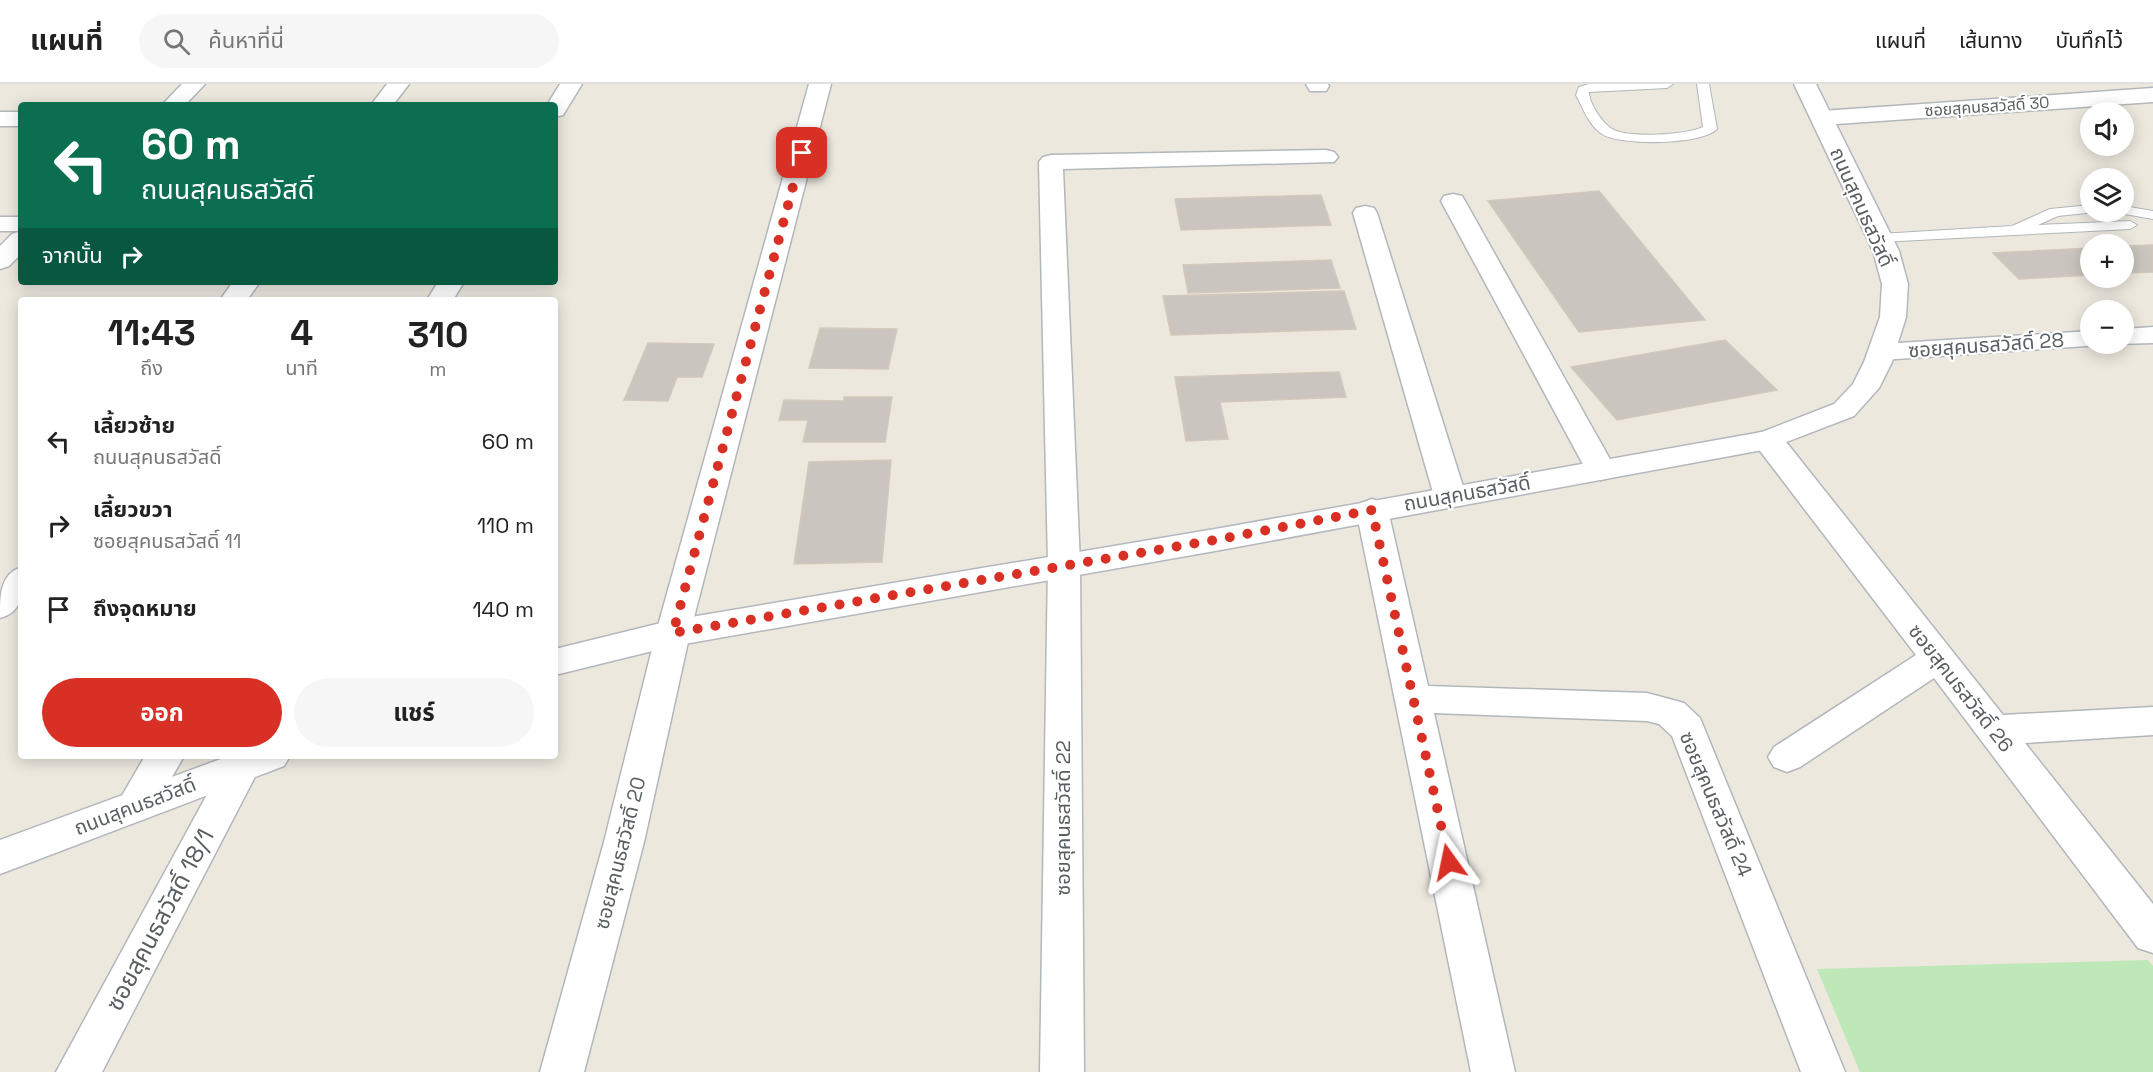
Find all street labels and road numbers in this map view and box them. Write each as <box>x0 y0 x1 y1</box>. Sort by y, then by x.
street label: ซอยสุคนธสวัสดิ์ 30 <box>1924 92 2050 121</box>
street label: ถนนสุคนธสวัสดิ์ <box>1824 143 1900 271</box>
street label: ซอยสุคนธสวัสดิ์ 28 <box>1907 327 2065 363</box>
street label: ถนนสุคนธสวัสดิ์ <box>1401 469 1533 517</box>
street label: ซอยสุคนธสวัสดิ์ 26 <box>1903 619 2019 757</box>
street label: ซอยสุคนธสวัสดิ์ 24 <box>1674 727 1758 881</box>
street label: ซอยสุคนธสวัสดิ์ 22 <box>1050 740 1076 896</box>
street label: ถนนสุคนธสวัสดิ์ <box>70 771 200 841</box>
street label: ซอยสุคนธสวัสดิ์ 20 <box>588 774 652 932</box>
street label: ซอยสุคนธสวัสดิ์ 18/1 <box>99 823 221 1016</box>

